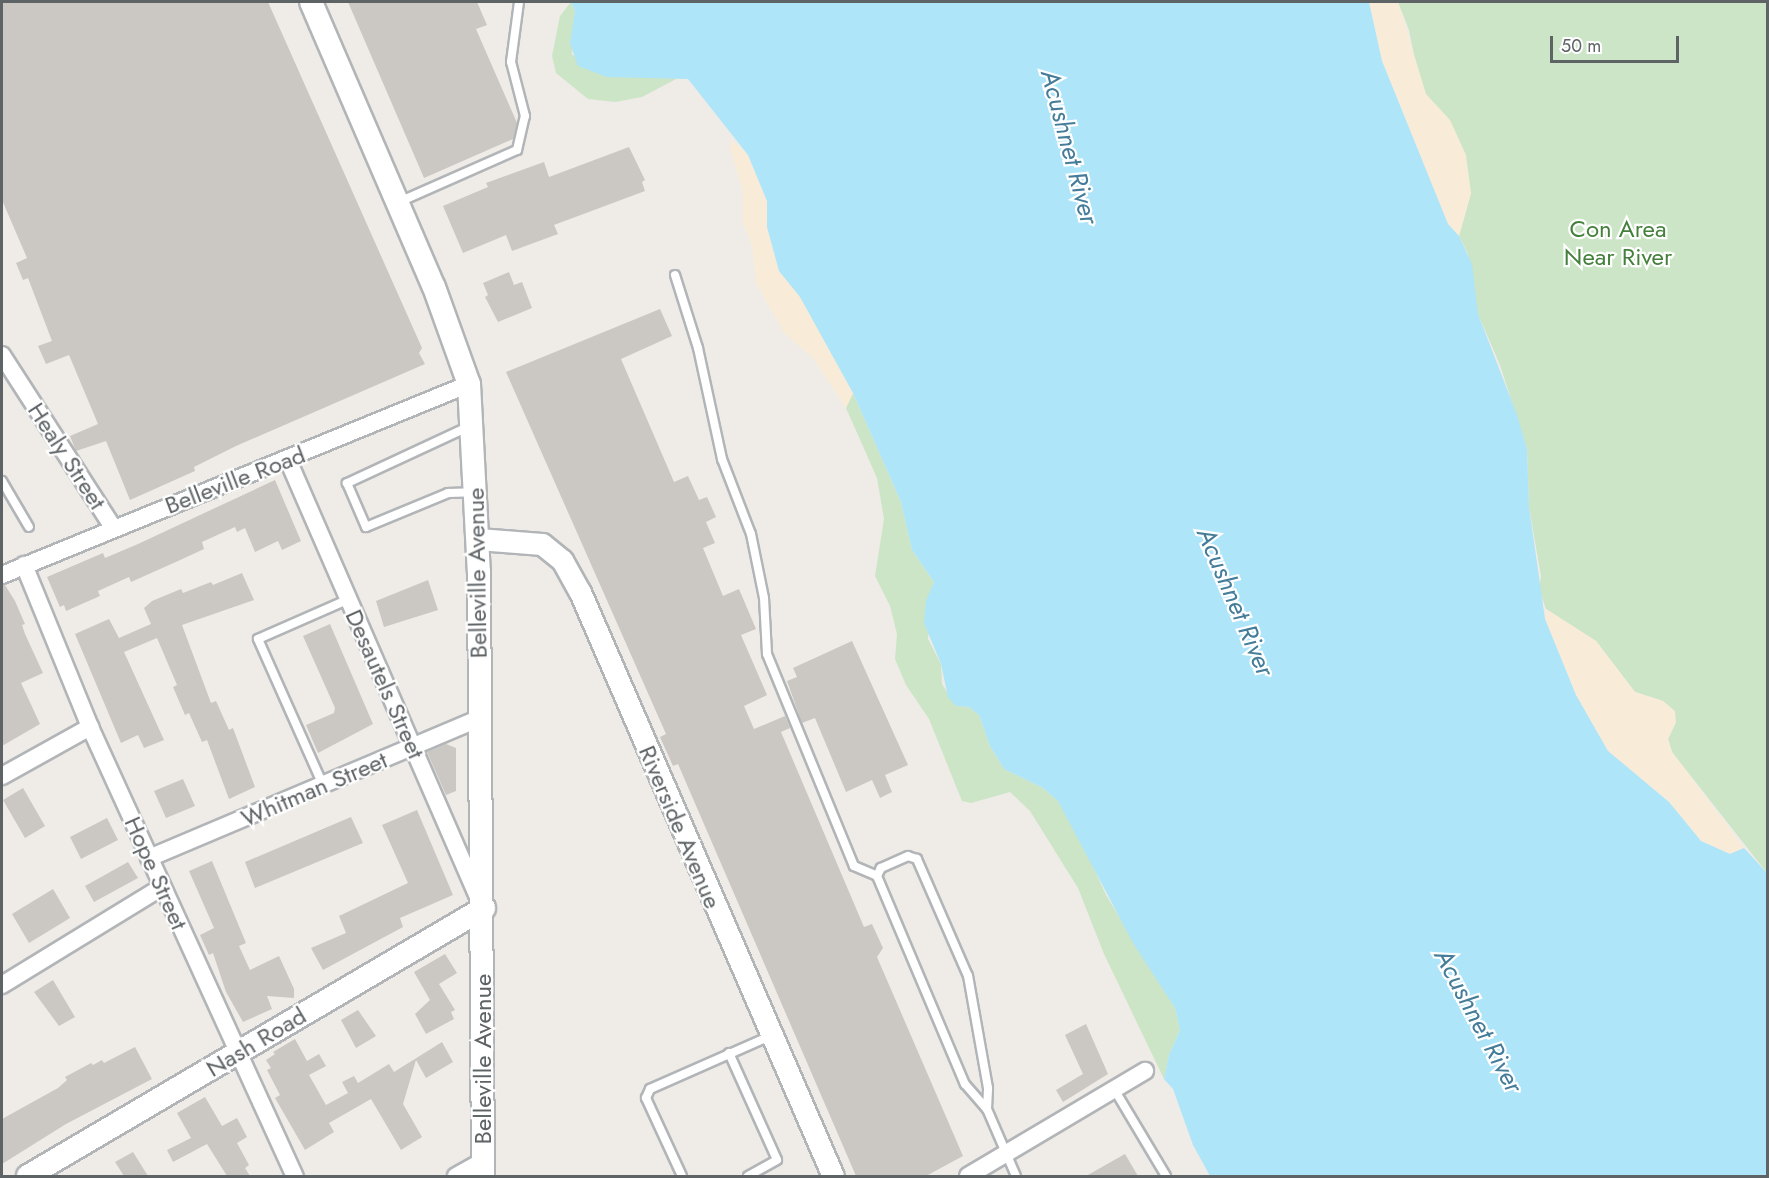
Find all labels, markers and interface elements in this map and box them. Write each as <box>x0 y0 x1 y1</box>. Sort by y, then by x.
scale bar <box>1553 24 1682 62</box>
text: 50 m <box>1561 33 1601 59</box>
water label: Acushnet River <box>1033 66 1105 228</box>
park label: Con Area Near River <box>1564 215 1672 271</box>
street label: Healy Street <box>22 397 112 515</box>
street label: Belleville Road <box>161 440 309 520</box>
street label: Belleville Avenue <box>461 487 493 659</box>
water label: Acushnet River <box>1190 523 1280 681</box>
street label: Desautels Street <box>339 605 431 763</box>
street label: Riverside Avenue <box>633 741 727 913</box>
street label: Whitman Street <box>237 745 391 833</box>
street label: Hope Street <box>118 812 194 934</box>
water label: Acushnet River <box>1427 944 1529 1098</box>
street label: Belleville Avenue <box>469 974 497 1144</box>
street label: Nash Road <box>201 1001 311 1083</box>

